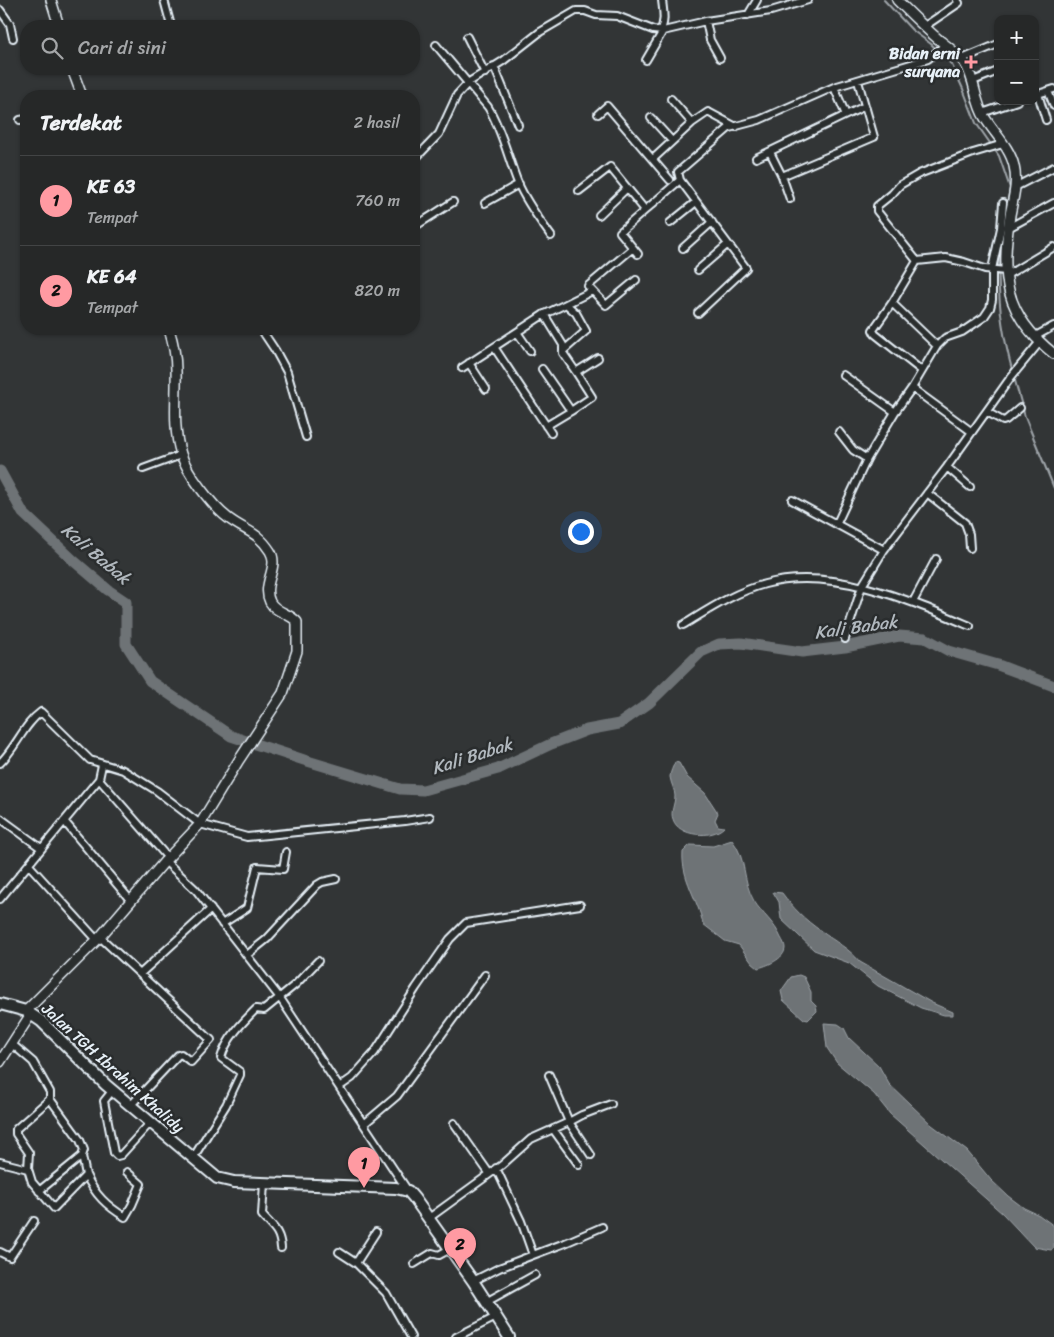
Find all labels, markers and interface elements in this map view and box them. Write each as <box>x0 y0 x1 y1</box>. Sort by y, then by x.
map controls <box>994 15 1039 105</box>
button: + <box>994 15 1039 60</box>
search box <box>20 20 420 75</box>
text: Cari di sini <box>78 31 166 64</box>
icon: search <box>38 34 66 62</box>
place label: Bidan erni suryana <box>889 39 962 86</box>
marker: Bidan erni suryana <box>964 55 978 69</box>
button: − <box>994 60 1039 105</box>
text: Terdekat <box>40 104 122 142</box>
text: 2 hasil <box>354 108 400 137</box>
text: KE 63 <box>87 170 135 203</box>
text: 1 <box>53 186 59 215</box>
text: 760 m <box>355 186 400 215</box>
text: Tempat <box>87 203 138 232</box>
text: KE 64 <box>87 260 137 293</box>
text: 2 <box>51 276 61 305</box>
text: 820 m <box>355 276 400 305</box>
text: Tempat <box>87 293 138 322</box>
water label: Kali Babak <box>54 515 139 594</box>
your location <box>568 519 594 545</box>
water label: Kali Babak <box>812 605 901 649</box>
water label: Kali Babak <box>427 727 518 784</box>
street label: Jalan TGH Ibrahim Khalidy <box>34 995 192 1141</box>
pin: 1 <box>348 1147 380 1188</box>
pin: 2 <box>444 1228 476 1269</box>

